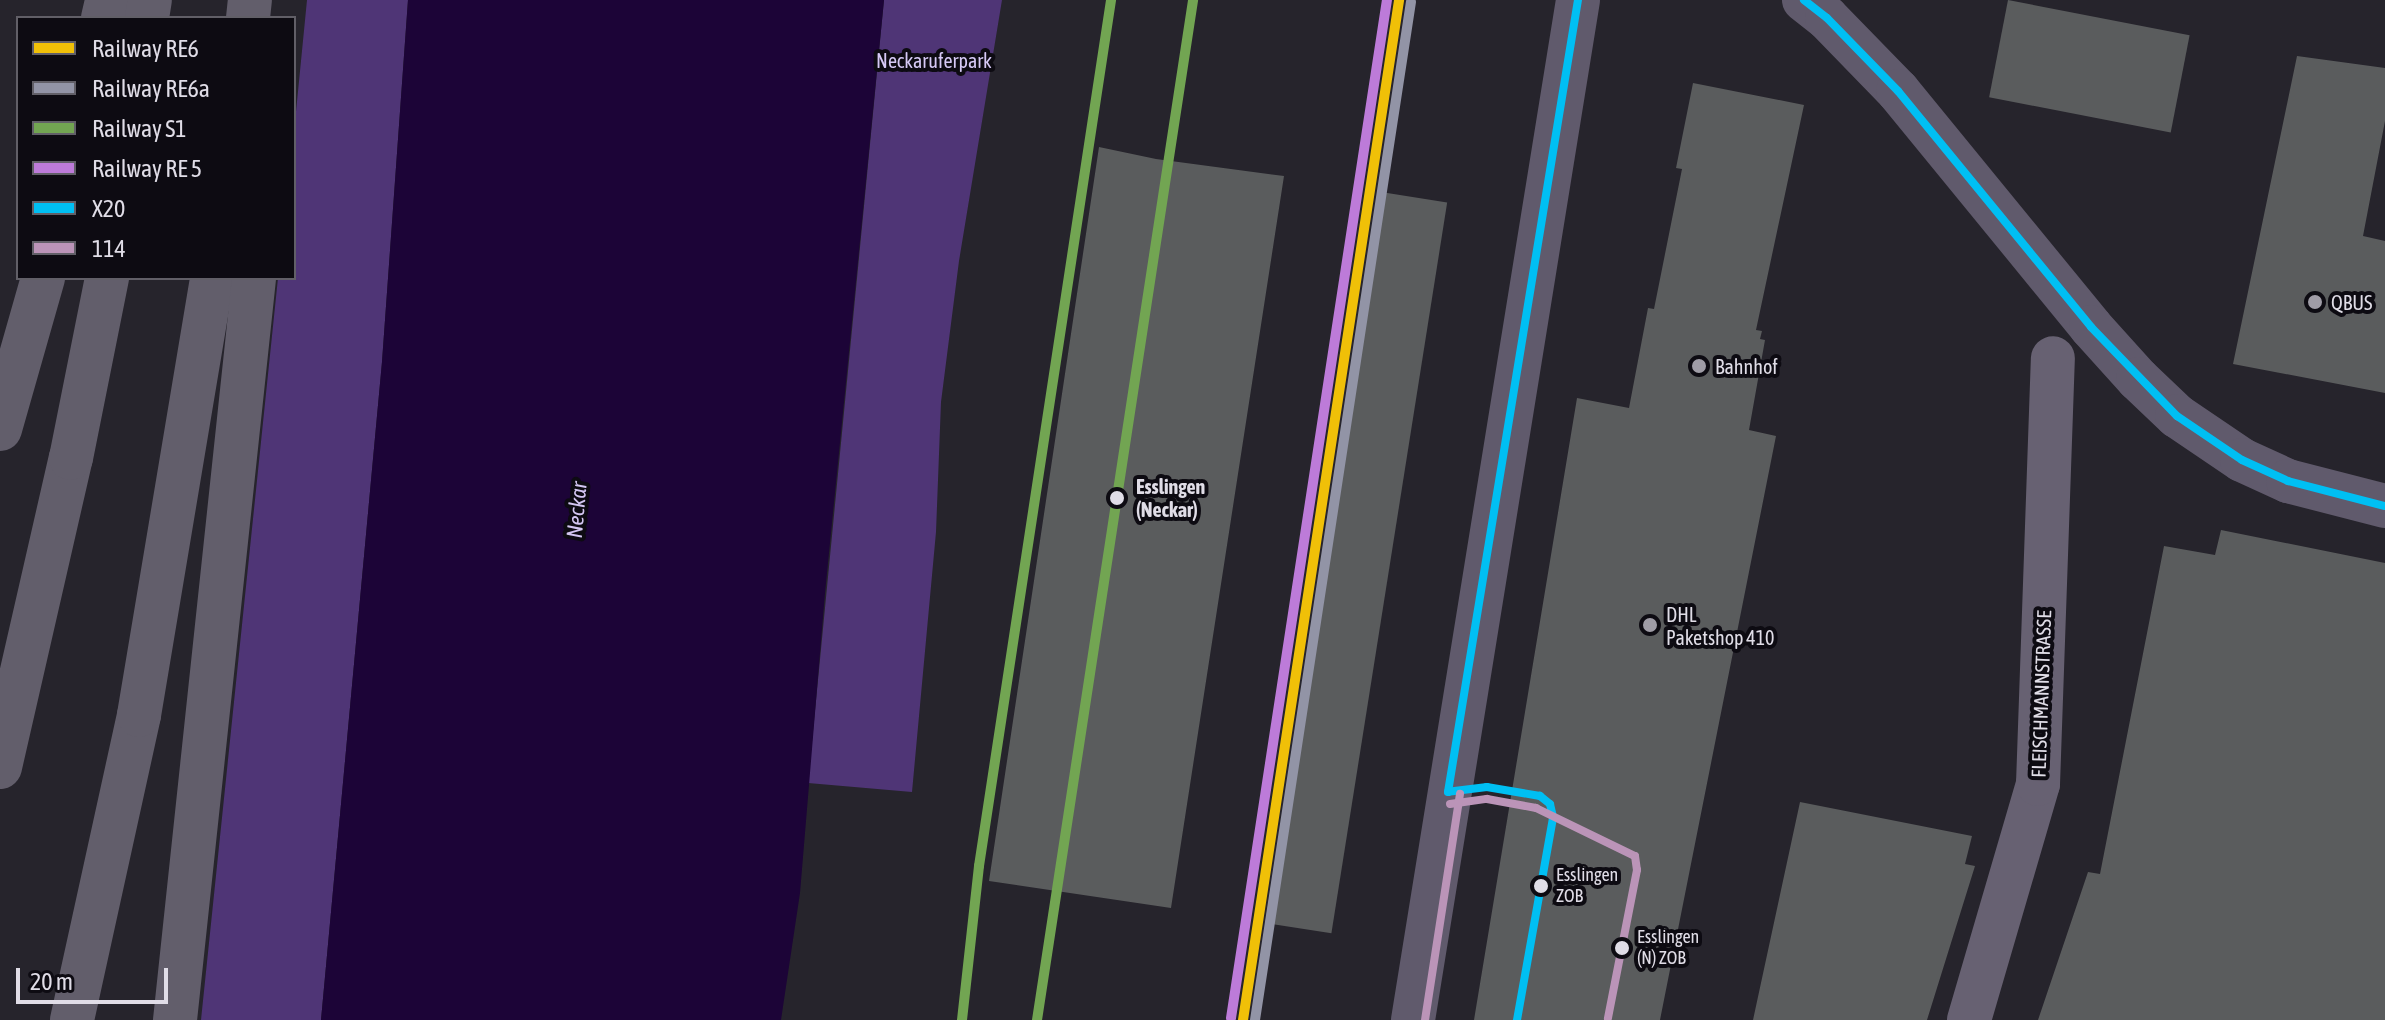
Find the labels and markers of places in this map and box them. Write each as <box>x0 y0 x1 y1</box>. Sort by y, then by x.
place label: QBUS <box>2331 290 2372 314</box>
marker: QBUS <box>2306 293 2324 311</box>
place label: Bahnhof <box>1715 354 1778 378</box>
marker: Bahnhof <box>1690 357 1708 375</box>
place label: Esslingen (Neckar) <box>1136 474 1205 521</box>
marker: Esslingen (Neckar) <box>1105 486 1129 510</box>
place label: DHL Paketshop 410 <box>1666 602 1775 649</box>
marker: DHL Paketshop 410 <box>1641 616 1659 634</box>
place label: Esslingen ZOB <box>1556 865 1618 908</box>
marker: Esslingen ZOB <box>1533 878 1549 894</box>
place label: Esslingen (N) ZOB <box>1637 927 1699 970</box>
marker: Esslingen (N) ZOB <box>1614 940 1630 956</box>

